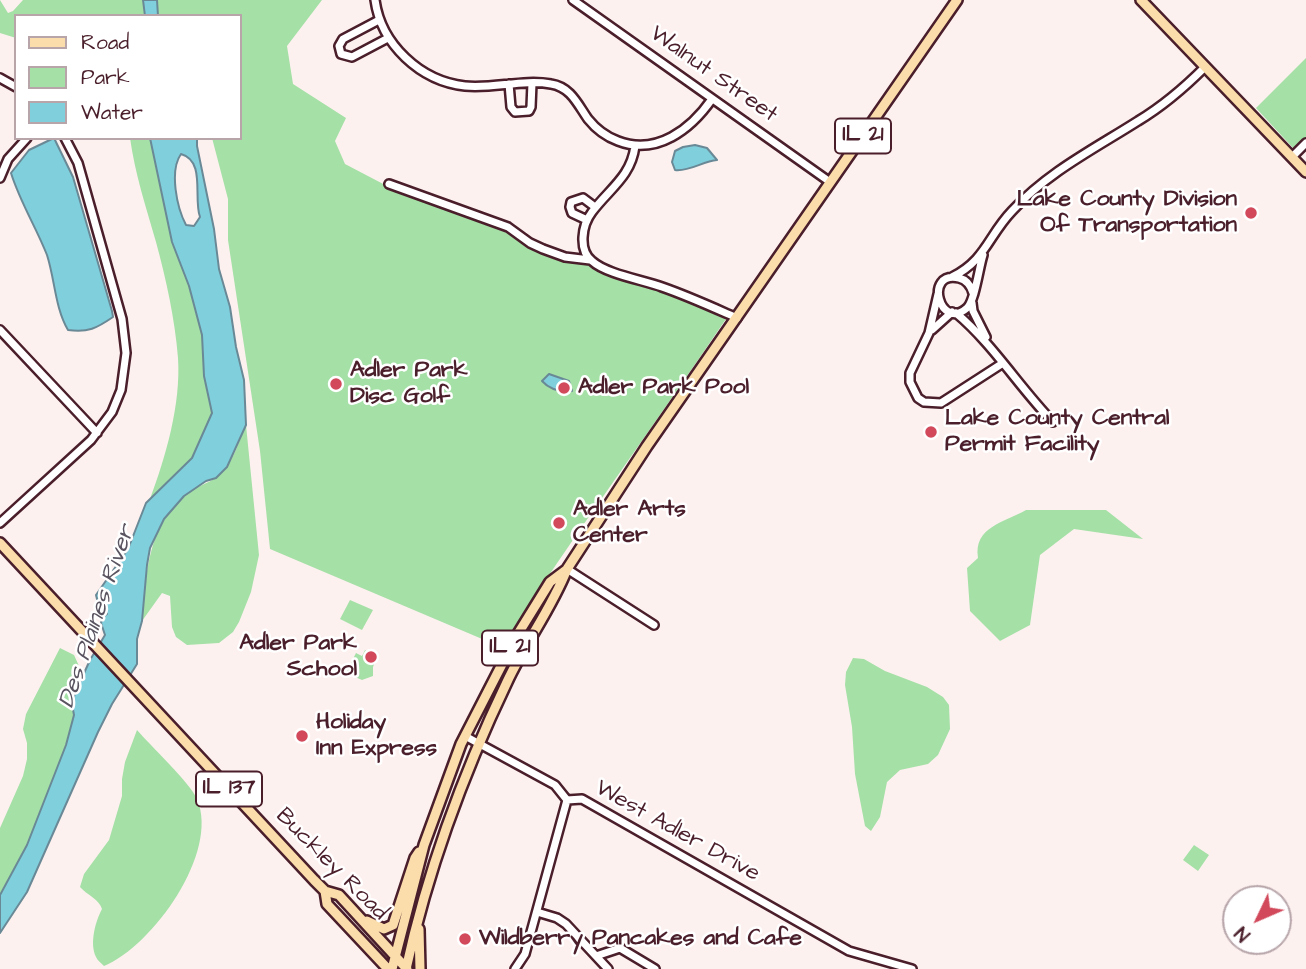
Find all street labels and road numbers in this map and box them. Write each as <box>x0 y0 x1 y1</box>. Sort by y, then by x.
street label: Walnut Street <box>644 21 782 129</box>
road number: IL 21 <box>835 118 891 154</box>
road number: IL 21 <box>482 630 538 666</box>
road number: IL 137 <box>196 772 262 806</box>
street label: West Adler Drive <box>590 775 764 889</box>
street label: Buckley Road <box>269 803 393 927</box>

